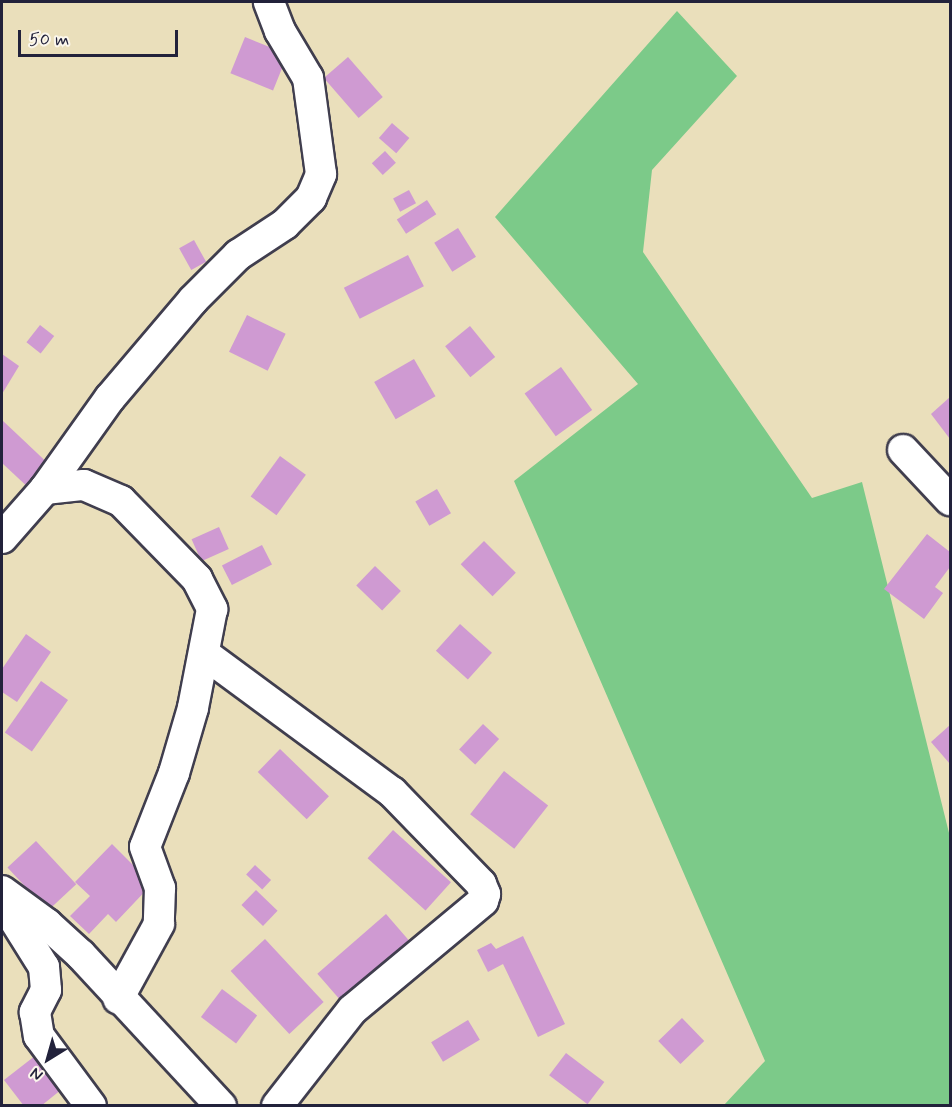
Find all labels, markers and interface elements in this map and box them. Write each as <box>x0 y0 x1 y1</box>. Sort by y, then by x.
scale bar <box>21 18 182 56</box>
text: 50 m <box>29 28 69 52</box>
north arrow <box>18 1029 78 1089</box>
text: N <box>26 1062 47 1085</box>

